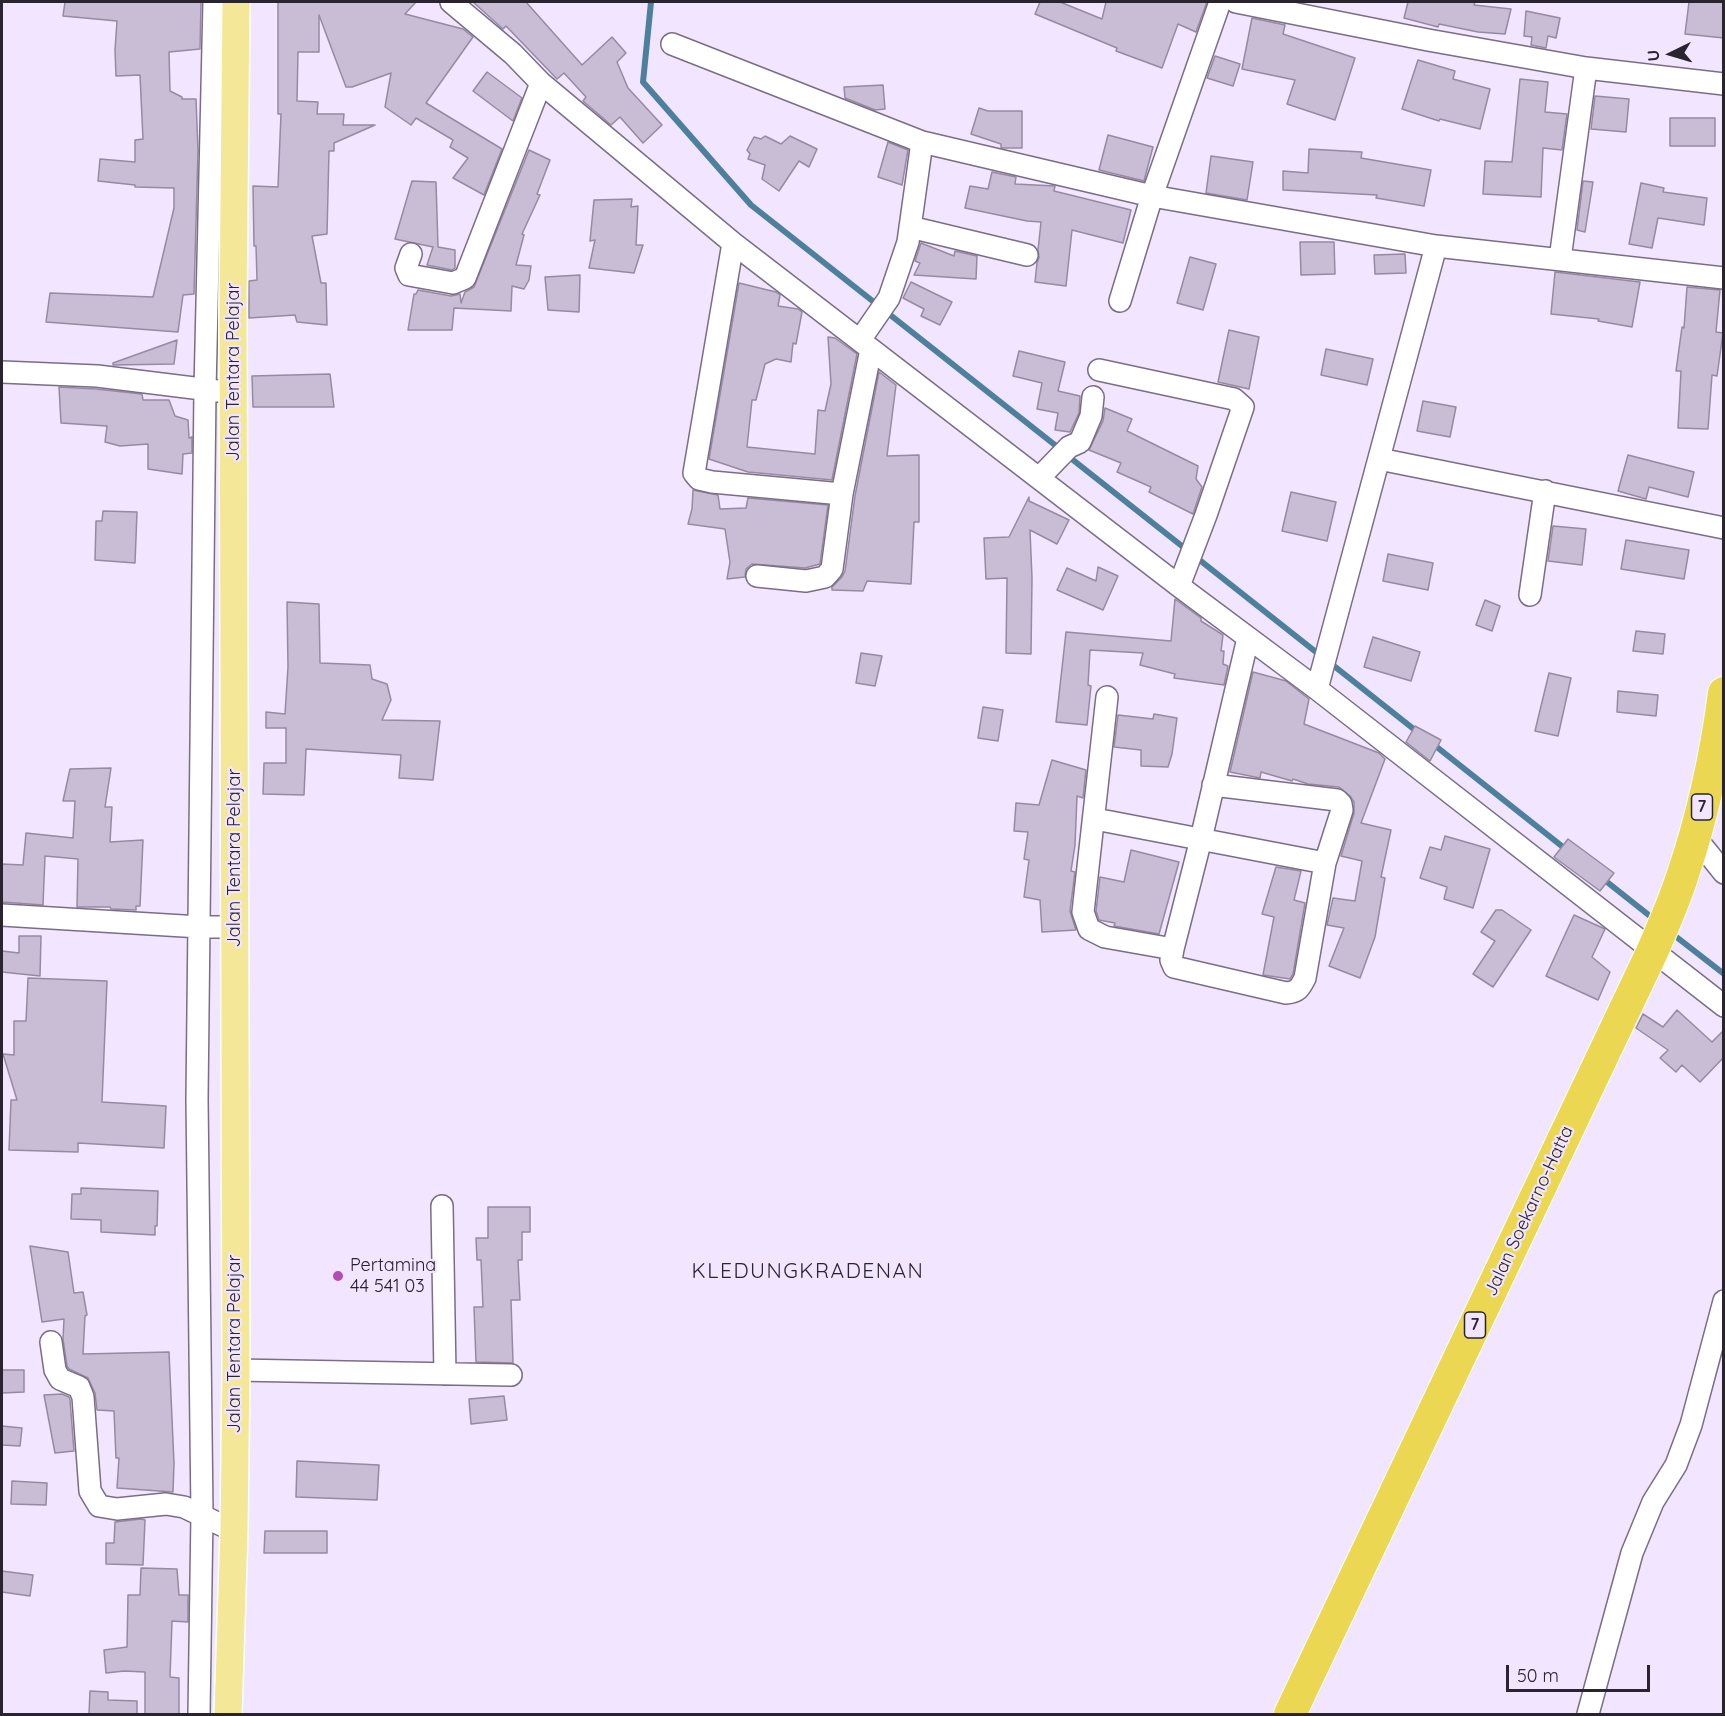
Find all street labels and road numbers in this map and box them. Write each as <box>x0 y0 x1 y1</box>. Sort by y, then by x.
street label: Jalan Tentara Pelajar <box>223 283 245 461</box>
street label: Jalan Tentara Pelajar <box>224 769 246 947</box>
road number: 7 <box>1692 794 1712 820</box>
street label: Jalan Soekarno-Hatta <box>1480 1122 1578 1300</box>
street label: Jalan Tentara Pelajar <box>224 1255 246 1433</box>
road number: 7 <box>1464 1312 1486 1338</box>

